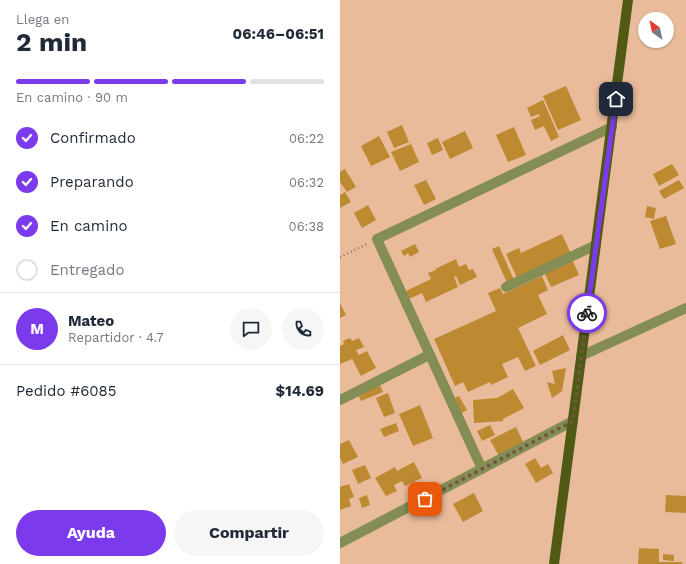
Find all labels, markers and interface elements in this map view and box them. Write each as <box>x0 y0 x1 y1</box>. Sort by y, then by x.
text: Llega en <box>16 12 69 27</box>
north arrow <box>638 12 674 48</box>
map controls <box>638 12 674 48</box>
text: 06:46–06:51 <box>233 25 324 43</box>
text: 2 min <box>16 27 87 57</box>
pin <box>599 82 633 116</box>
icon: home <box>605 88 627 110</box>
text: En camino · 90 m <box>16 90 128 105</box>
icon: check <box>16 127 38 149</box>
text: Confirmado <box>50 129 136 147</box>
text: 06:22 <box>289 131 324 146</box>
icon: check <box>16 171 38 193</box>
text: Preparando <box>50 173 134 191</box>
text: 06:32 <box>289 175 324 190</box>
icon: check <box>16 215 38 237</box>
text: En camino <box>50 217 127 235</box>
text: 06:38 <box>289 219 324 234</box>
text: Entregado <box>50 261 124 279</box>
courier <box>567 293 607 333</box>
icon: bike <box>576 302 598 324</box>
button: chat <box>230 308 272 350</box>
button: phone <box>282 308 324 350</box>
text: Mateo <box>68 312 114 330</box>
text: M <box>30 320 44 338</box>
text: Repartidor · 4.7 <box>68 330 163 345</box>
text: Pedido #6085 <box>16 382 117 400</box>
text: $14.69 <box>276 382 324 400</box>
pin <box>408 482 442 516</box>
icon: bag <box>414 488 436 510</box>
button: Ayuda <box>16 510 166 556</box>
button: Compartir <box>174 510 324 556</box>

